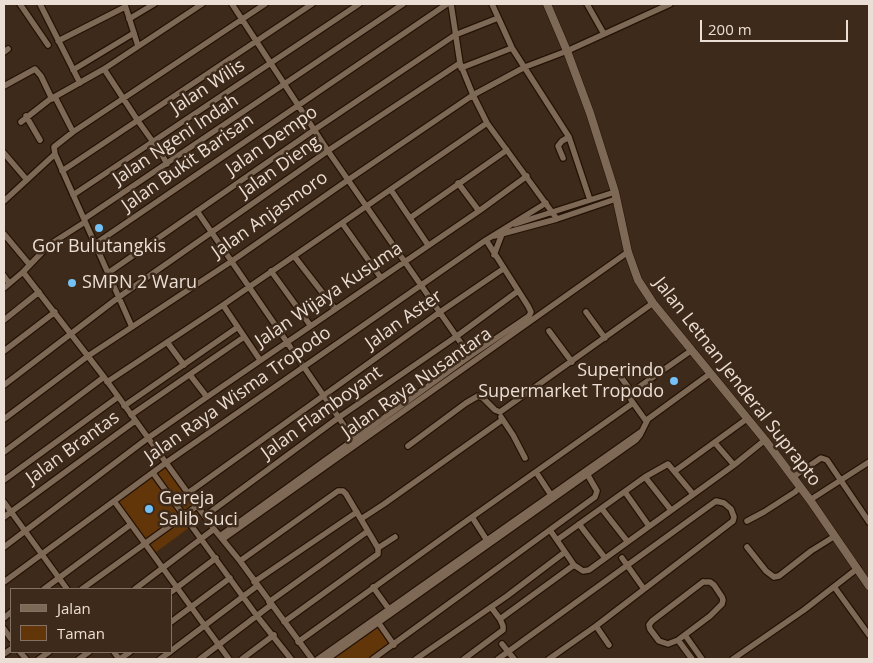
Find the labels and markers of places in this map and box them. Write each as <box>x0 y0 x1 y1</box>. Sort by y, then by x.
marker: Gor Bulutangkis <box>93 222 105 234</box>
place label: Gor Bulutangkis <box>32 236 166 258</box>
place label: SMPN 2 Waru <box>82 272 197 294</box>
marker: SMPN 2 Waru <box>66 277 78 289</box>
place label: Superindo Supermarket Tropodo <box>478 360 664 402</box>
marker: Superindo Supermarket Tropodo <box>668 375 680 387</box>
place label: Gereja Salib Suci <box>159 488 238 530</box>
marker: Gereja Salib Suci <box>143 503 155 515</box>

